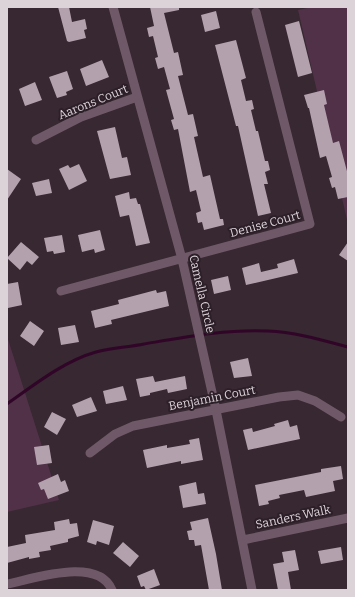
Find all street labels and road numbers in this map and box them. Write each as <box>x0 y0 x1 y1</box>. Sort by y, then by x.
street label: Aarons Court <box>56 81 130 122</box>
street label: Denise Court <box>228 208 302 240</box>
street label: Camella Circle <box>186 254 218 334</box>
street label: Benjamin Court <box>167 383 257 413</box>
street label: Sanders Walk <box>254 502 332 532</box>

